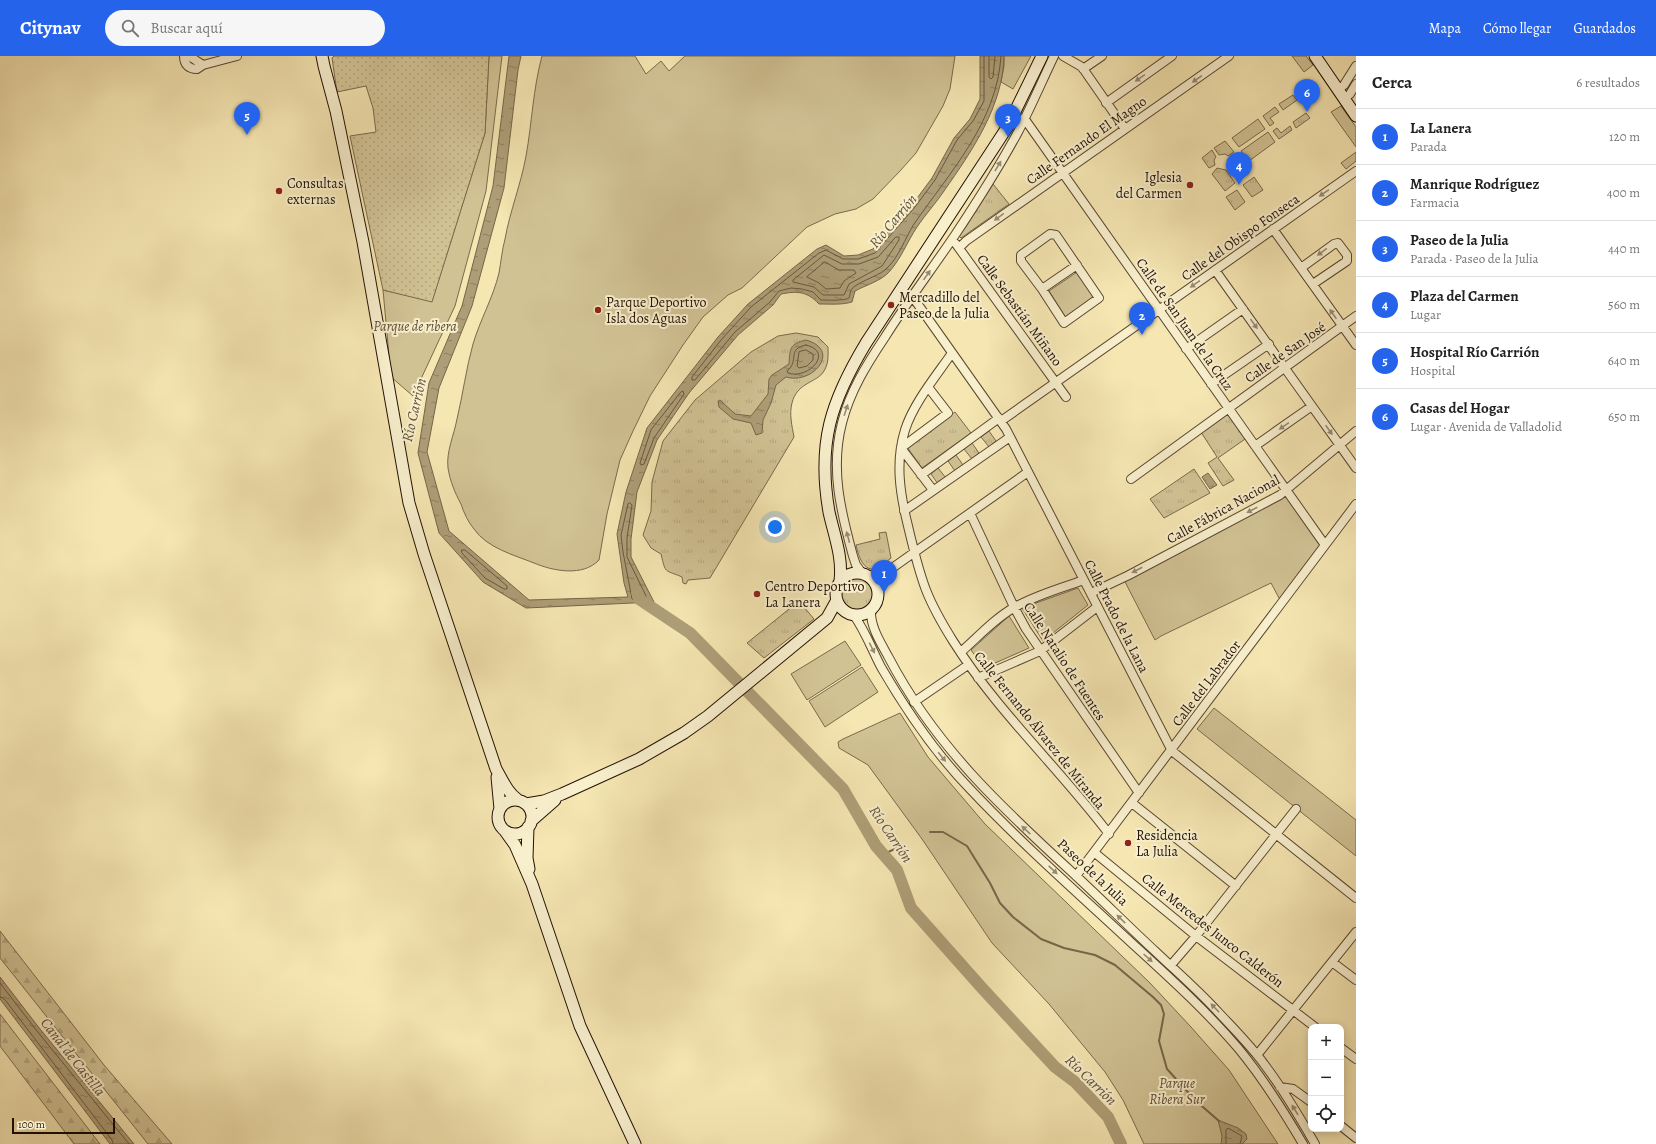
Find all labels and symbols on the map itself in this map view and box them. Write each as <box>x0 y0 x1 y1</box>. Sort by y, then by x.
one-way arrow <box>1135 74 1145 82</box>
one-way arrow <box>1192 74 1203 83</box>
pin: 6 <box>1294 79 1320 112</box>
street label: Calle Fernando El Magno <box>1022 92 1150 189</box>
pin: 5 <box>234 102 260 135</box>
pin: 3 <box>995 104 1021 137</box>
pin: 4 <box>1226 152 1252 185</box>
one-way arrow <box>995 160 1002 172</box>
place label: Iglesia del Carmen <box>1116 168 1182 203</box>
place label: Consultas externas <box>287 174 344 209</box>
marker: Iglesia del Carmen <box>1185 180 1195 190</box>
marker: Consultas externas <box>274 186 284 196</box>
street label: Calle del Obispo Fonseca <box>1177 189 1303 285</box>
one-way arrow <box>1319 189 1330 197</box>
water label: Río Carrión <box>865 190 921 252</box>
one-way arrow <box>994 213 1004 221</box>
one-way arrow <box>1317 248 1328 257</box>
street label: Calle Sebastián Miñano <box>973 250 1067 370</box>
street label: Calle de San Juan de la Cruz <box>1132 254 1238 394</box>
one-way arrow <box>923 269 931 280</box>
one-way arrow <box>1190 280 1200 288</box>
place label: Mercadillo del Paseo de la Julia <box>899 288 990 323</box>
place label: Parque Deportivo Isla dos Aguas <box>606 293 706 328</box>
marker: Mercadillo del Paseo de la Julia <box>886 300 896 310</box>
pin: 2 <box>1129 302 1155 335</box>
marker: Parque Deportivo Isla dos Aguas <box>593 305 603 315</box>
one-way arrow <box>1329 308 1337 319</box>
park label: Parque de ribera <box>373 317 457 336</box>
street label: Calle de San José <box>1241 317 1330 387</box>
one-way arrow <box>1250 319 1258 329</box>
water label: Río Carrión <box>397 376 431 444</box>
one-way arrow <box>843 403 849 415</box>
one-way arrow <box>1278 422 1289 430</box>
one-way arrow <box>1325 425 1333 436</box>
street label: Calle Fábrica Nacional <box>1163 470 1284 548</box>
one-way arrow <box>1246 507 1258 513</box>
your location <box>765 517 785 537</box>
one-way arrow <box>845 531 851 543</box>
street label: Calle Prado de la Lana <box>1080 556 1154 677</box>
pin: 1 <box>871 560 897 593</box>
one-way arrow <box>1131 567 1143 574</box>
place label: Centro Deportivo La Lanera <box>765 577 864 612</box>
marker: Centro Deportivo La Lanera <box>752 589 762 599</box>
street label: Calle Natalio de Fuentes <box>1019 598 1110 724</box>
street label: Calle del Labrador <box>1168 636 1246 730</box>
one-way arrow <box>869 643 875 654</box>
street label: Calle Fernando Álvarez de Miranda <box>970 647 1110 814</box>
one-way arrow <box>938 752 947 763</box>
water label: Río Carrión <box>865 802 917 866</box>
one-way arrow <box>1021 825 1031 834</box>
place label: Residencia La Julia <box>1136 826 1198 861</box>
street label: Paseo de la Julia <box>1053 835 1133 910</box>
marker: Residencia La Julia <box>1123 838 1133 848</box>
one-way arrow <box>1048 865 1058 874</box>
street label: Calle Mercedes Junco Calderón <box>1138 869 1288 992</box>
one-way arrow <box>1116 914 1126 924</box>
one-way arrow <box>1144 953 1153 962</box>
one-way arrow <box>1210 1003 1220 1013</box>
water label: Canal de Castilla <box>36 1014 110 1100</box>
water label: Río Carrión <box>1061 1050 1121 1110</box>
park label: Parque Ribera Sur <box>1149 1074 1206 1109</box>
one-way arrow <box>1291 1104 1298 1116</box>
scale bar <box>12 1116 115 1135</box>

